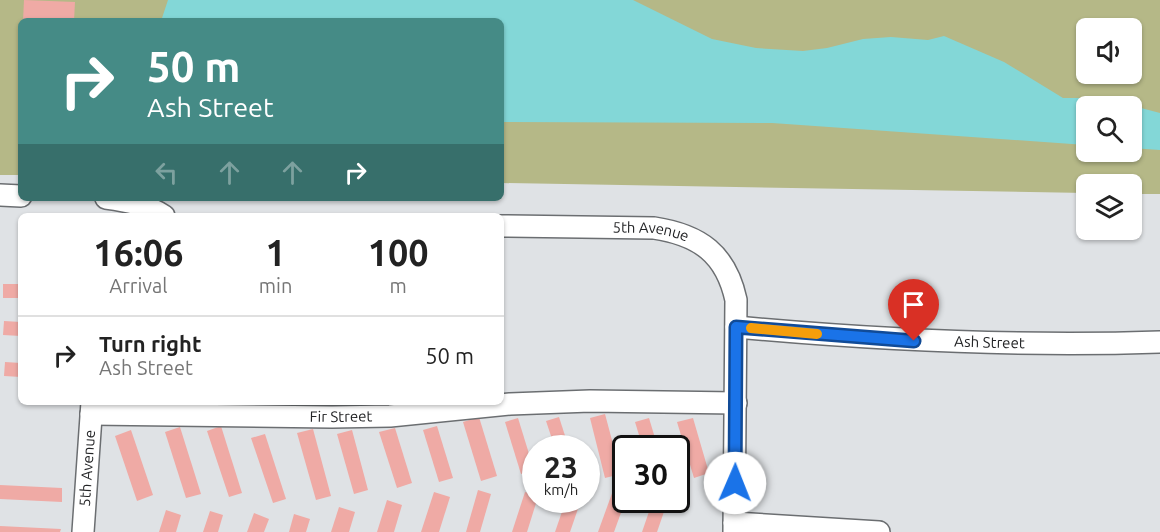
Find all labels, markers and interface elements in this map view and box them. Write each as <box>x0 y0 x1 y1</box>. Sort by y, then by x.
map controls <box>1076 18 1142 240</box>
button: sound <box>1076 18 1142 84</box>
icon: right <box>48 42 126 120</box>
text: 50 m <box>147 43 241 90</box>
text: Ash Street <box>147 92 274 122</box>
button: search <box>1076 96 1142 162</box>
icon: left <box>150 156 183 189</box>
icon: ahead <box>213 156 246 189</box>
icon: ahead <box>276 156 309 189</box>
icon: right <box>339 156 372 189</box>
button: layers <box>1076 174 1142 240</box>
street label: 5th Avenue <box>612 218 691 245</box>
text: 16:06 <box>93 232 183 273</box>
text: 1 <box>265 232 286 273</box>
text: 100 <box>368 232 429 273</box>
text: Arrival <box>109 274 168 297</box>
text: min <box>259 274 292 297</box>
text: m <box>390 274 407 297</box>
pin <box>888 279 939 341</box>
icon: arrive <box>897 288 930 321</box>
text: Turn right <box>99 331 201 356</box>
street label: Ash Street <box>954 332 1025 351</box>
icon: right <box>48 339 81 372</box>
text: 50 m <box>425 343 474 368</box>
text: Ash Street <box>99 356 193 379</box>
street label: Fir Street <box>310 407 373 425</box>
street label: 5th Avenue <box>76 429 98 507</box>
speed limit sign: 30 <box>612 435 690 513</box>
text: 23 <box>544 450 578 484</box>
position arrow <box>703 451 767 515</box>
text: km/h <box>544 481 578 498</box>

